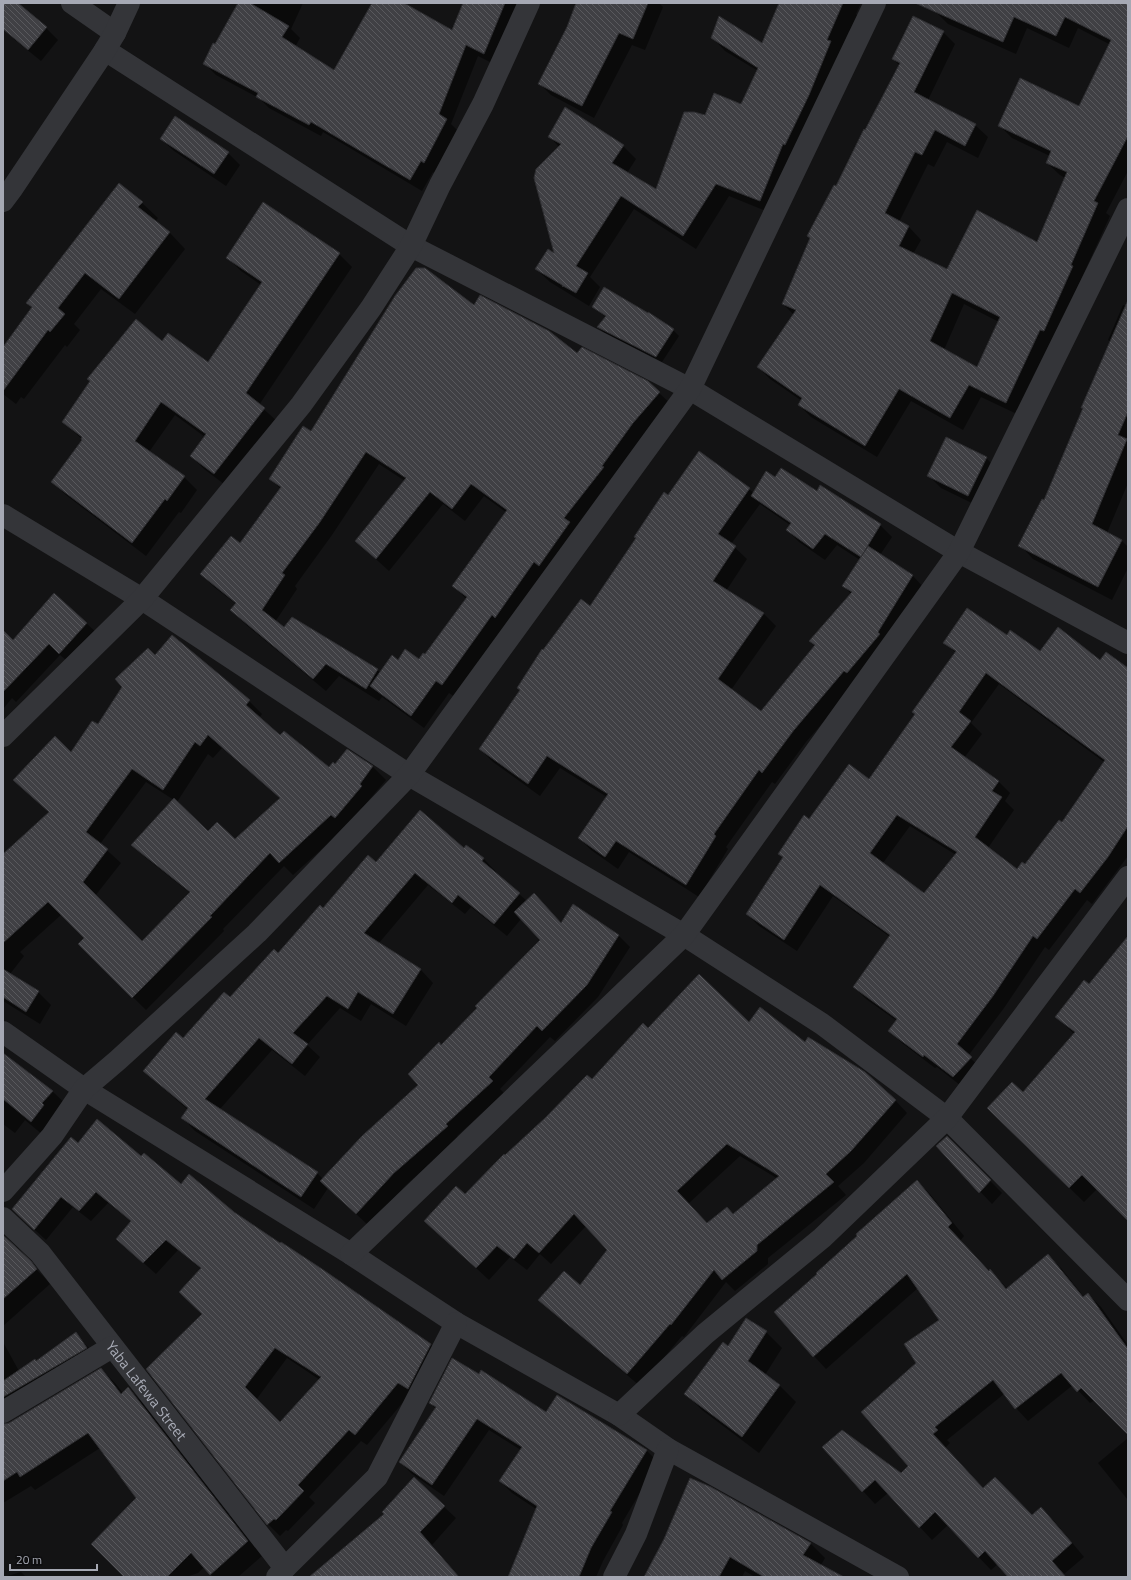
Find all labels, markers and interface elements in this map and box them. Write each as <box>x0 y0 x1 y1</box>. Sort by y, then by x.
street label: Yaba Lafewa Street <box>101 1335 194 1446</box>
scale bar <box>10 1546 97 1572</box>
text: 20 m <box>16 1550 42 1569</box>

